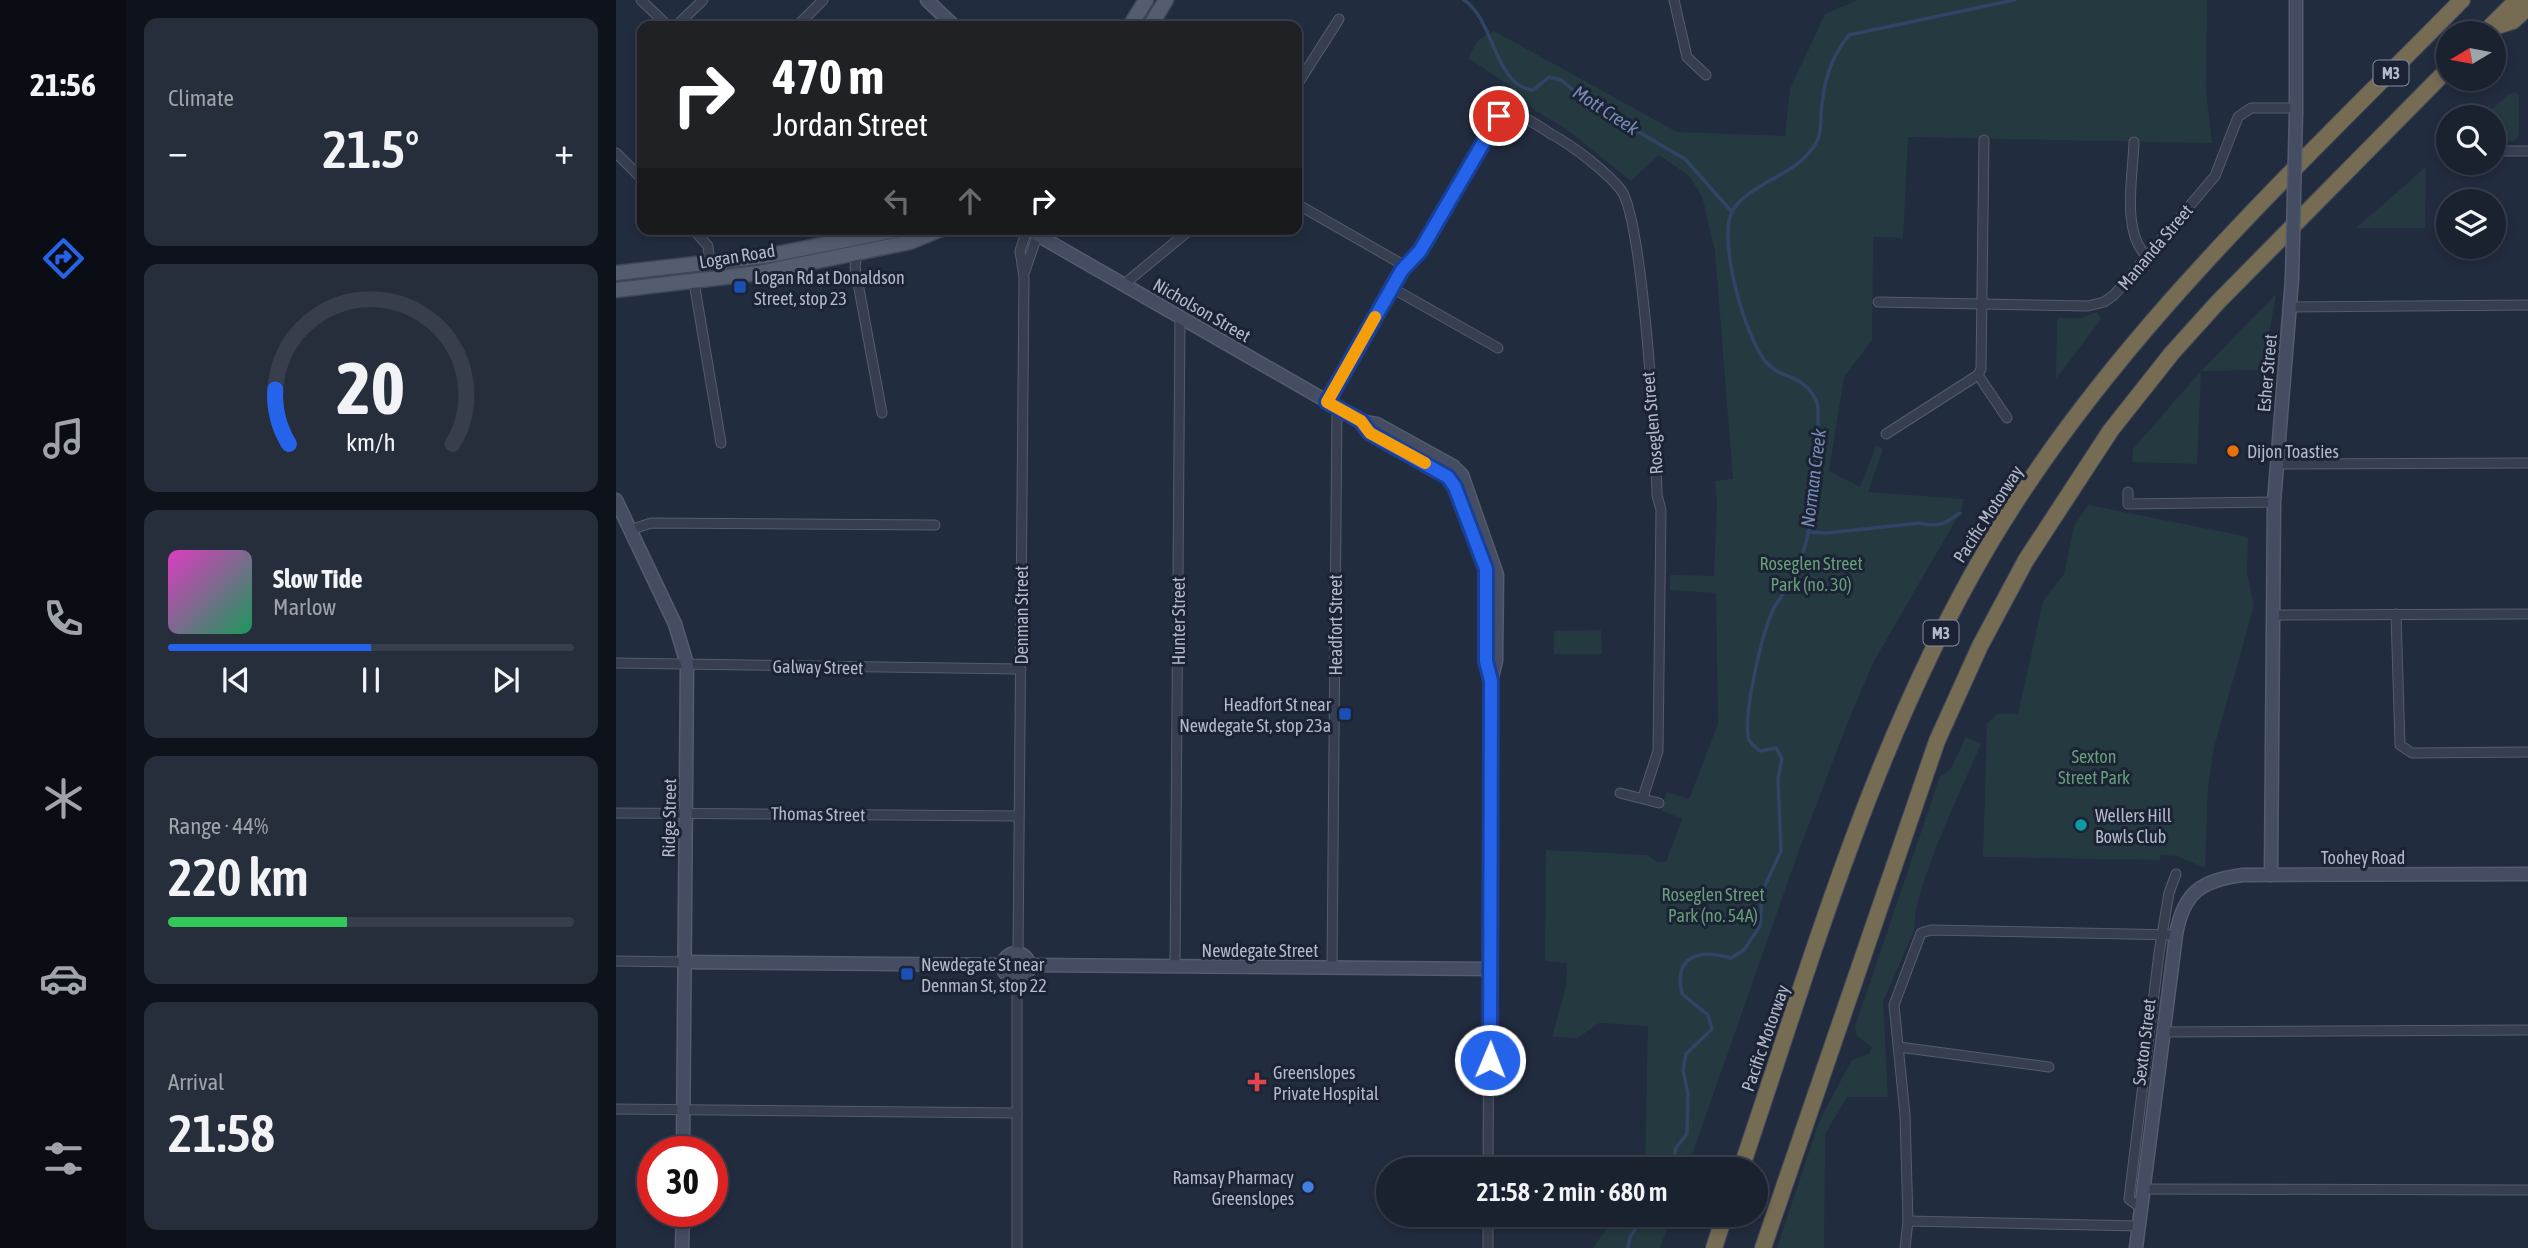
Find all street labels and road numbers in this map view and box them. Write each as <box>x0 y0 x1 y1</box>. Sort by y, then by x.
road number: M3 <box>2374 60 2408 86</box>
street label: Mananda Street <box>2113 200 2197 294</box>
street label: Logan Road <box>697 240 777 272</box>
street label: Nicholson Street <box>1150 274 1254 346</box>
street label: Esher Street <box>2253 333 2281 413</box>
street label: Roseglen Street <box>1637 371 1667 475</box>
street label: Pacific Motorway <box>1949 462 2027 566</box>
street label: Denman Street <box>1011 566 1032 665</box>
street label: Headfort Street <box>1325 574 1346 676</box>
street label: Hunter Street <box>1168 577 1189 665</box>
road number: M3 <box>1924 620 1958 646</box>
street label: Galway Street <box>772 656 864 678</box>
street label: Ridge Street <box>658 778 680 858</box>
street label: Thomas Street <box>771 803 865 825</box>
street label: Toohey Road <box>2321 847 2405 868</box>
street label: Newdegate Street <box>1202 940 1318 961</box>
street label: Pacific Motorway <box>1737 982 1793 1094</box>
street label: Sexton Street <box>2128 998 2160 1086</box>

